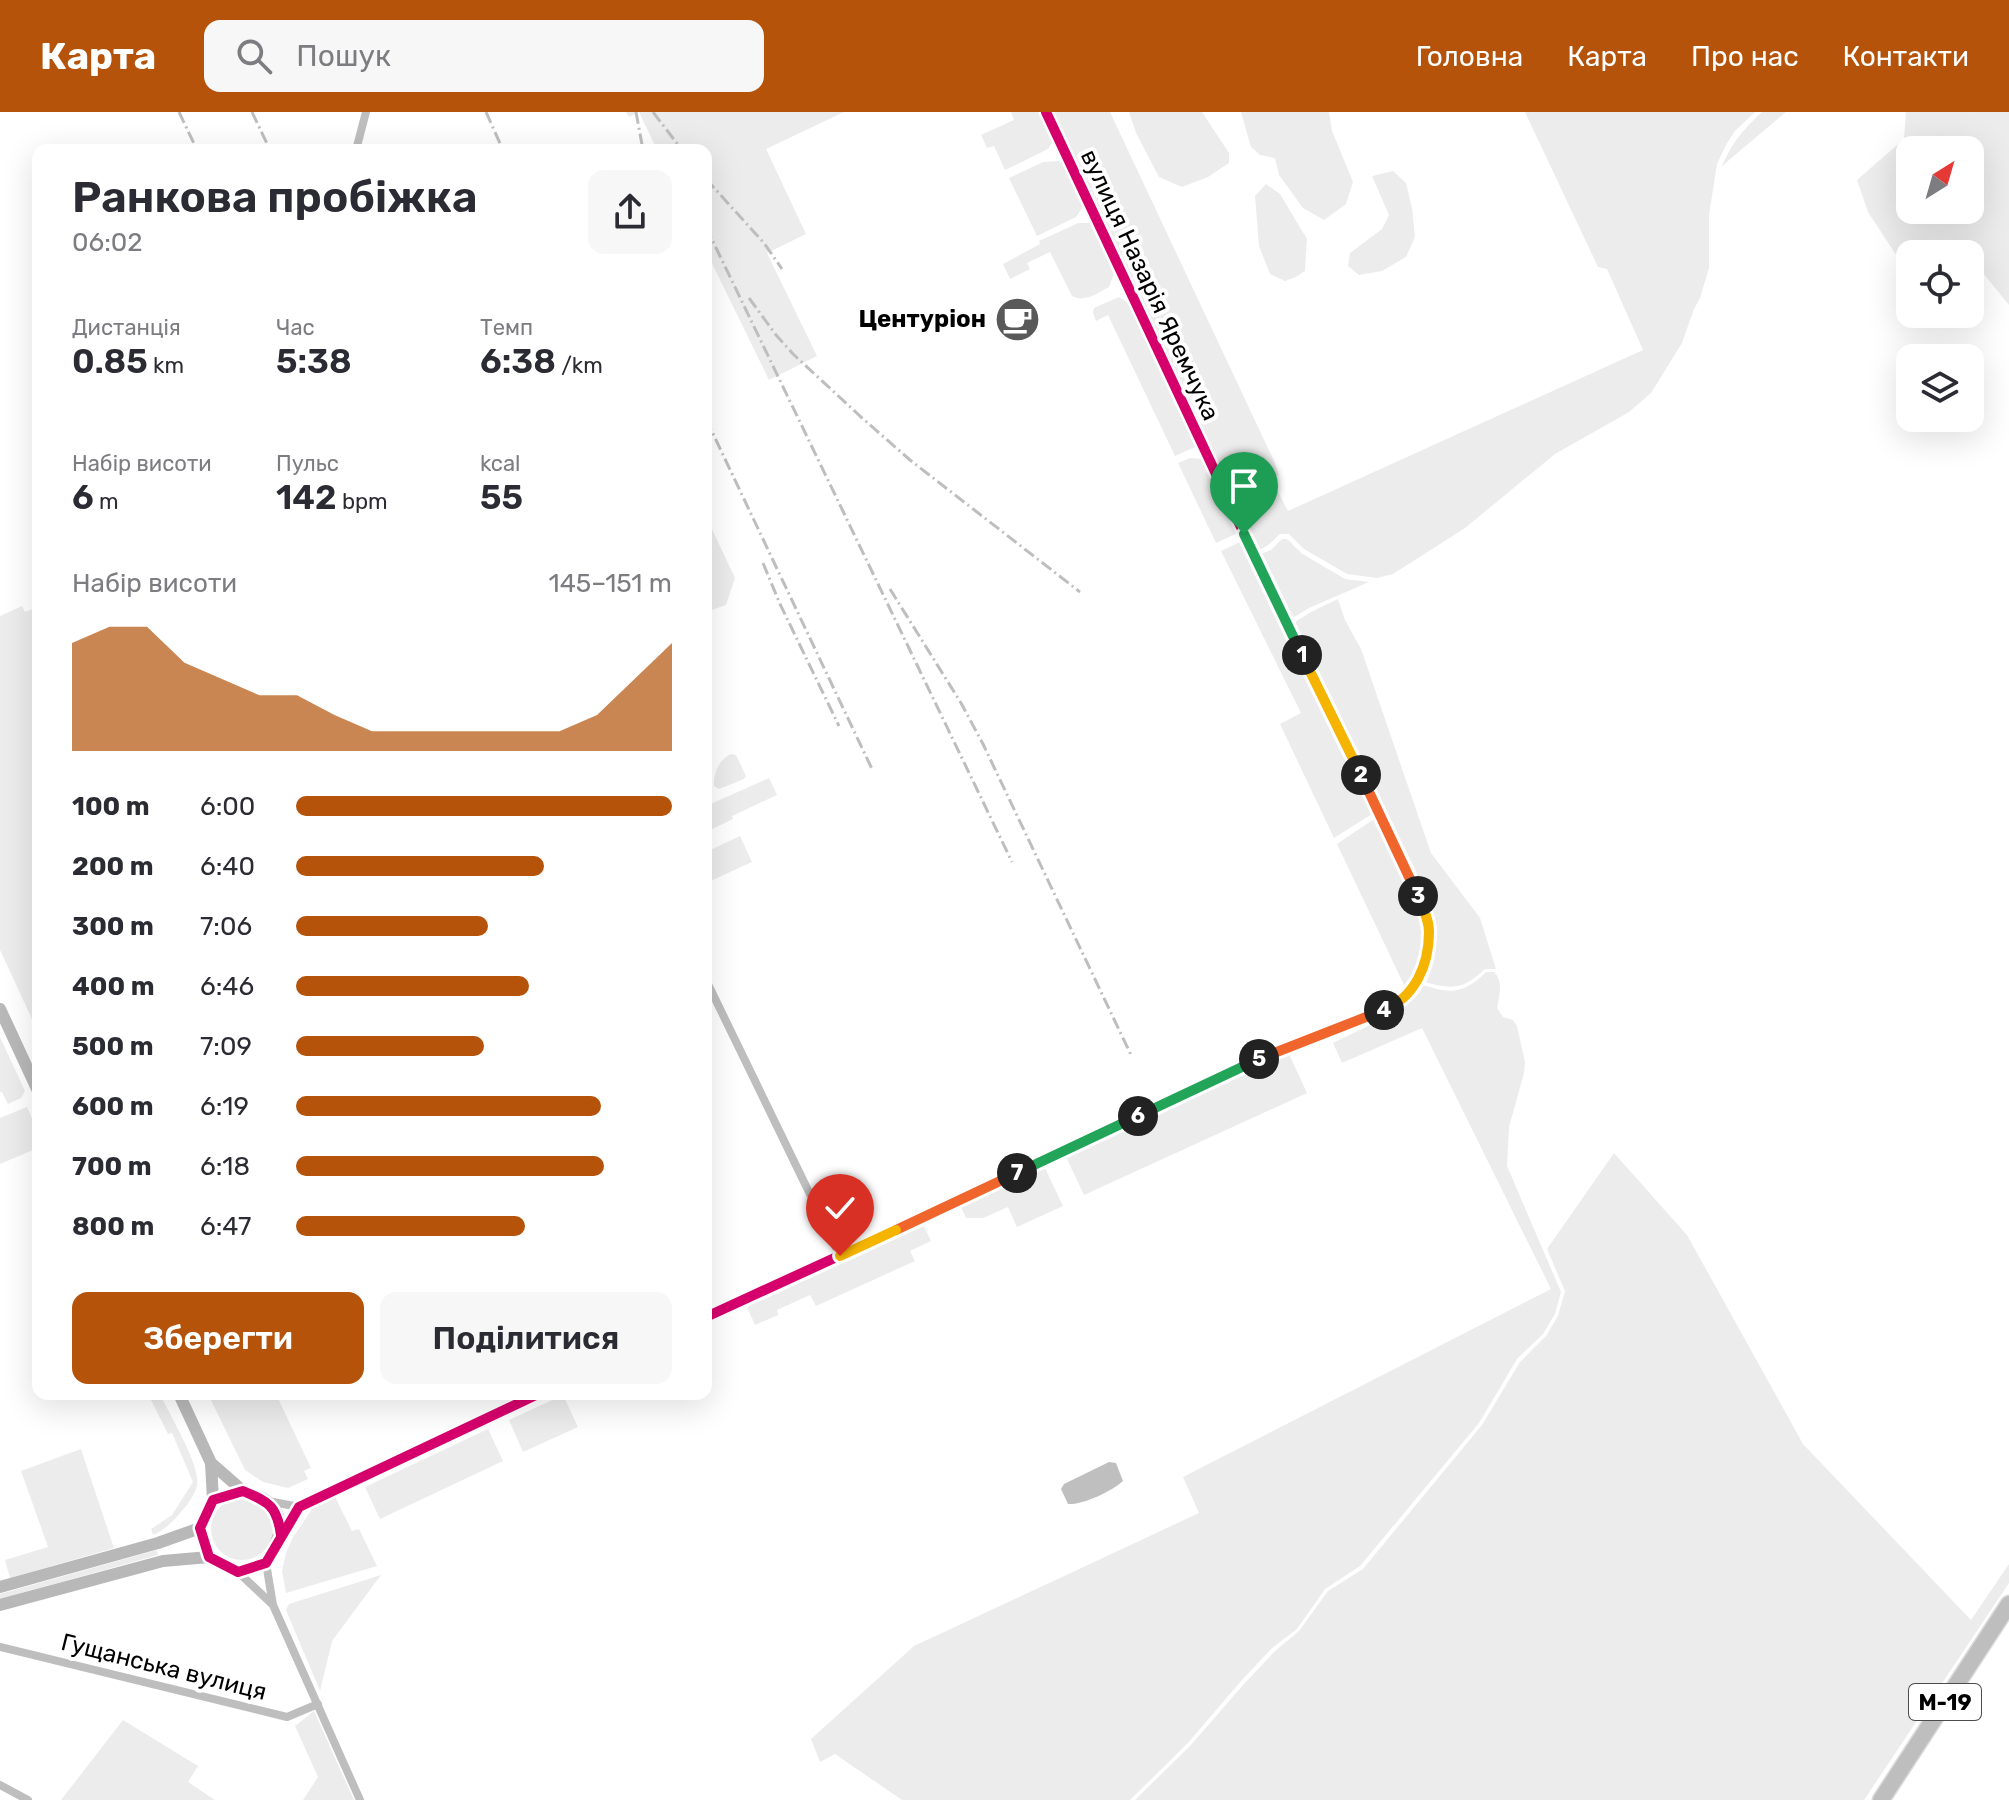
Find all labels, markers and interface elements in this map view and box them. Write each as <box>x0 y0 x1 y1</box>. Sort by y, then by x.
search box <box>204 20 764 92</box>
text: Карта <box>40 33 156 79</box>
icon: search <box>232 34 276 78</box>
text: Пошук <box>296 38 391 74</box>
text: Головна <box>1416 40 1523 73</box>
text: Карта <box>1567 40 1647 73</box>
text: Про нас <box>1691 40 1799 73</box>
text: Контакти <box>1843 40 1969 73</box>
north arrow <box>1896 136 1984 224</box>
map controls <box>1896 136 1984 432</box>
street label: вулиця Назарія Яремчука <box>1075 145 1225 425</box>
button: share <box>588 170 672 254</box>
text: Ранкова пробіжка <box>72 171 477 223</box>
text: 06:02 <box>72 227 143 258</box>
button: locate <box>1896 240 1984 328</box>
cafe icon: Центуріон <box>993 295 1041 343</box>
place label: Центуріон <box>858 305 986 333</box>
text: Дистанція <box>72 314 181 341</box>
text: Час <box>276 314 315 341</box>
text: Темп <box>480 314 533 341</box>
text: 0.85 <box>72 341 148 382</box>
text: 5:38 <box>276 341 352 382</box>
text: 6:38 <box>480 341 556 382</box>
button: layers <box>1896 344 1984 432</box>
text: km <box>148 352 184 379</box>
text: /km <box>556 352 603 379</box>
text: Набір висоти <box>72 450 212 477</box>
text: Пульс <box>276 450 339 477</box>
text: kcal <box>480 450 520 477</box>
pin <box>1210 452 1278 534</box>
icon: arrive <box>1222 464 1266 508</box>
text: 6 <box>72 477 94 518</box>
text: 142 <box>276 477 337 518</box>
text: 55 <box>480 477 523 518</box>
text: m <box>94 488 119 515</box>
text: bpm <box>337 488 388 515</box>
text: Набір висоти <box>72 568 237 599</box>
text: 145–151 m <box>549 568 672 599</box>
pin: 1 <box>1282 635 1322 675</box>
text: 1 <box>1297 641 1307 668</box>
pin: 2 <box>1341 755 1381 795</box>
text: 2 <box>1354 761 1368 788</box>
text: 100 m <box>72 791 150 822</box>
text: 6:00 <box>200 791 255 822</box>
text: 200 m <box>72 851 154 882</box>
text: 6:40 <box>200 851 255 882</box>
pin: 3 <box>1398 876 1438 916</box>
text: 3 <box>1411 882 1425 909</box>
text: 300 m <box>72 911 154 942</box>
text: 7:06 <box>200 911 252 942</box>
text: 400 m <box>72 971 154 1002</box>
text: 6:46 <box>200 971 254 1002</box>
pin: 4 <box>1364 990 1404 1030</box>
text: 4 <box>1376 996 1392 1023</box>
text: 500 m <box>72 1031 154 1062</box>
text: 7:09 <box>200 1031 252 1062</box>
pin: 5 <box>1239 1039 1279 1079</box>
text: 5 <box>1252 1045 1266 1072</box>
text: 600 m <box>72 1091 154 1122</box>
text: 6:19 <box>200 1091 249 1122</box>
pin: 6 <box>1118 1096 1158 1136</box>
text: 6 <box>1131 1102 1145 1129</box>
text: 700 m <box>72 1151 152 1182</box>
text: 6:18 <box>200 1151 250 1182</box>
pin: 7 <box>997 1153 1037 1193</box>
text: 7 <box>1011 1159 1023 1186</box>
pin <box>806 1174 874 1256</box>
icon: check <box>818 1186 862 1230</box>
text: 800 m <box>72 1211 154 1242</box>
text: 6:47 <box>200 1211 251 1242</box>
button: Зберегти <box>72 1292 364 1384</box>
button: Поділитися <box>380 1292 672 1384</box>
street label: Гущанська вулиця <box>58 1628 270 1706</box>
road number: М-19 <box>1909 1684 1981 1720</box>

